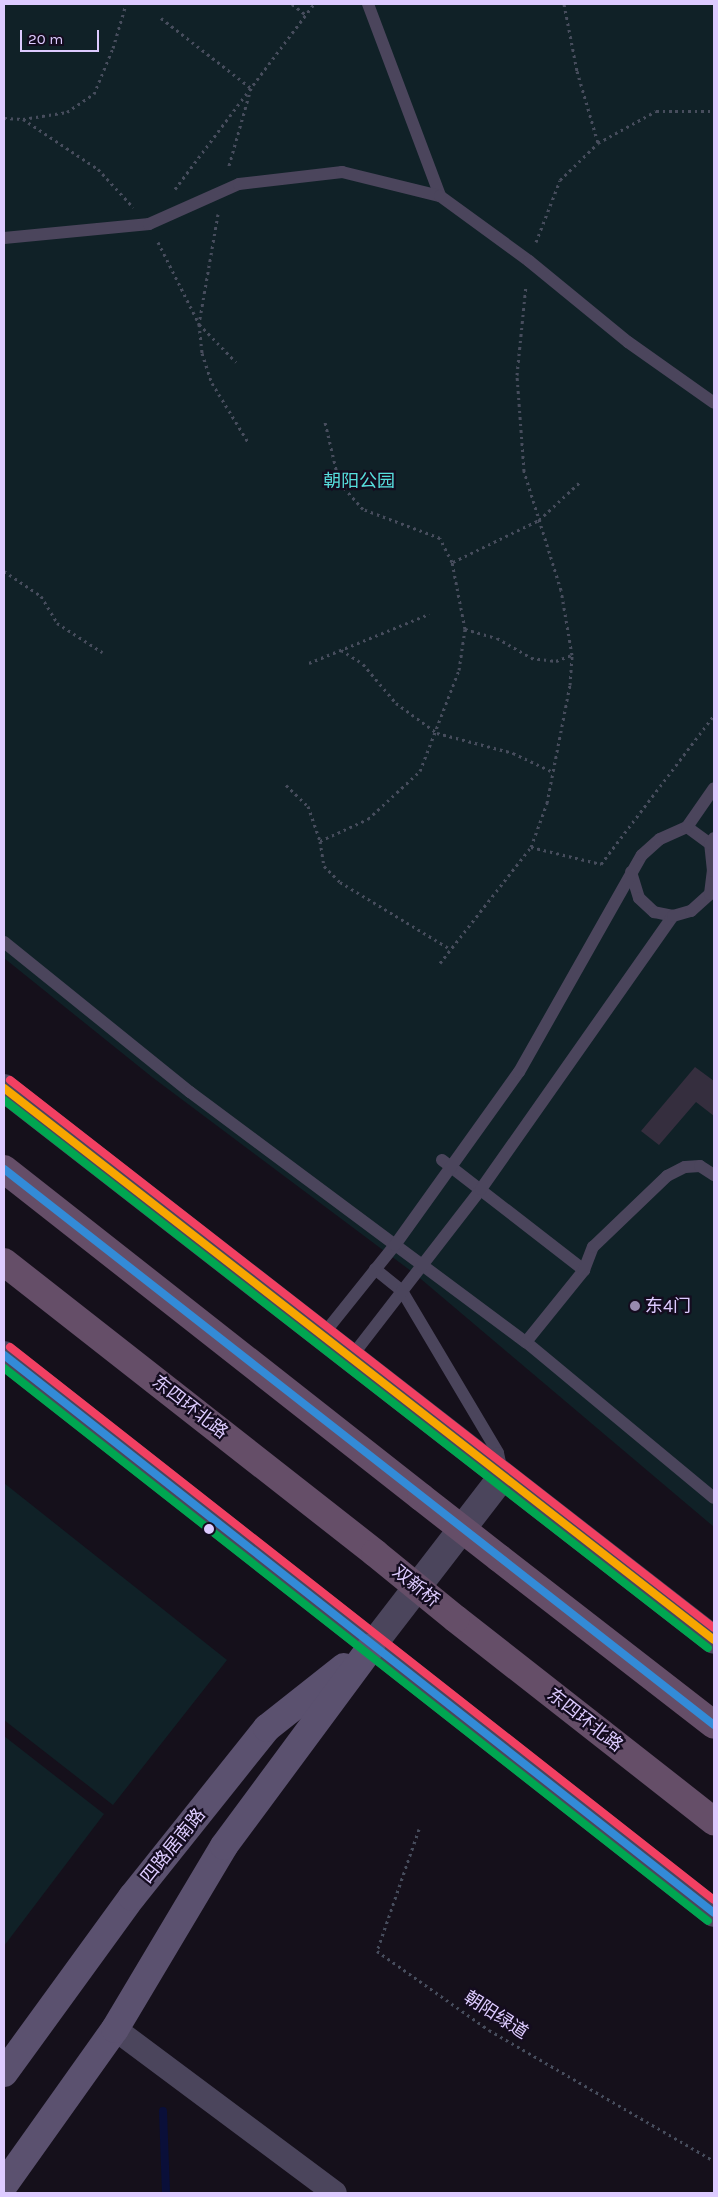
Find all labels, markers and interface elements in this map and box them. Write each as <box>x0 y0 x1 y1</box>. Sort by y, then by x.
scale bar <box>22 20 101 52</box>
text: 20 m <box>28 30 63 48</box>
park label: 朝阳公园 <box>323 470 395 492</box>
place label: 东4门 <box>645 1295 691 1317</box>
marker: 东4门 <box>629 1300 641 1312</box>
street label: 东四环北路 <box>148 1371 232 1443</box>
unlabelled marker <box>204 1524 214 1534</box>
street label: 双新桥 <box>388 1561 444 1611</box>
street label: 东四环北路 <box>543 1684 627 1756</box>
street label: 四路居南路 <box>136 1804 210 1888</box>
street label: 朝阳绿道 <box>460 1986 532 2044</box>

